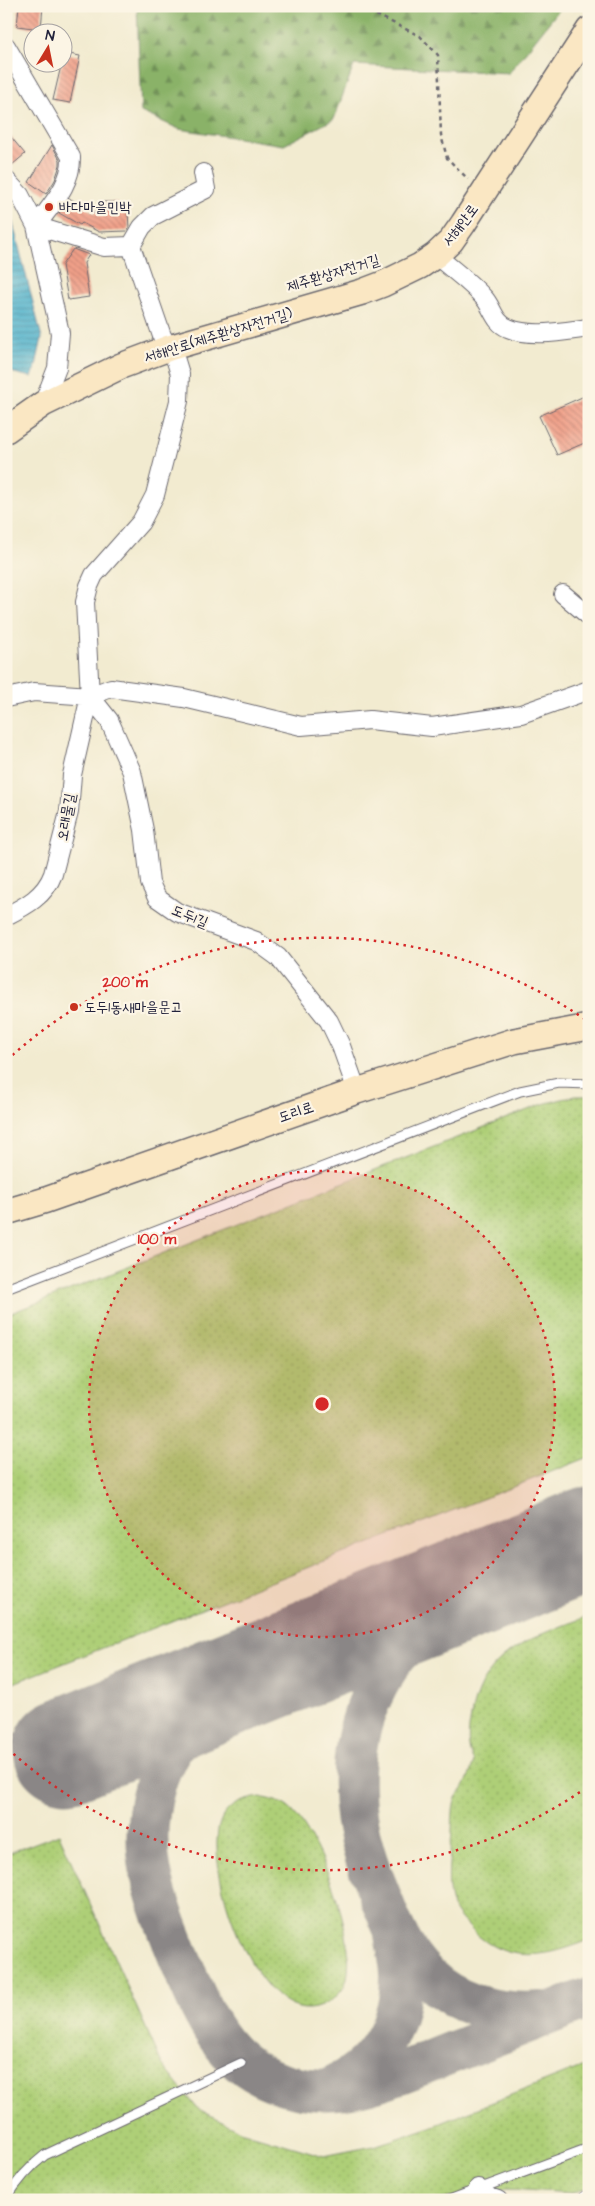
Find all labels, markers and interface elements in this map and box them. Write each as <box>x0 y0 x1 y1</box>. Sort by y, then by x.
north arrow <box>22 22 72 72</box>
text: N <box>44 26 56 47</box>
place label: 바다마을민박 <box>59 197 132 218</box>
street label: 서해안로 <box>437 200 483 251</box>
marker: 바다마을민박 <box>43 201 55 213</box>
street label: 제주환상자전거길 <box>284 249 382 298</box>
street label: 서해안로(제주환상자전거길) <box>141 303 295 368</box>
street label: 오래물길 <box>52 791 81 843</box>
street label: 도두1길 <box>168 900 211 933</box>
text: 200 m <box>101 972 148 993</box>
place label: 도두1동새마을문고 <box>84 997 182 1018</box>
marker: 도두1동새마을문고 <box>68 1001 80 1013</box>
street label: 도리로 <box>276 1097 317 1128</box>
text: 100 m <box>138 1229 177 1250</box>
centre of rings <box>313 1395 331 1413</box>

